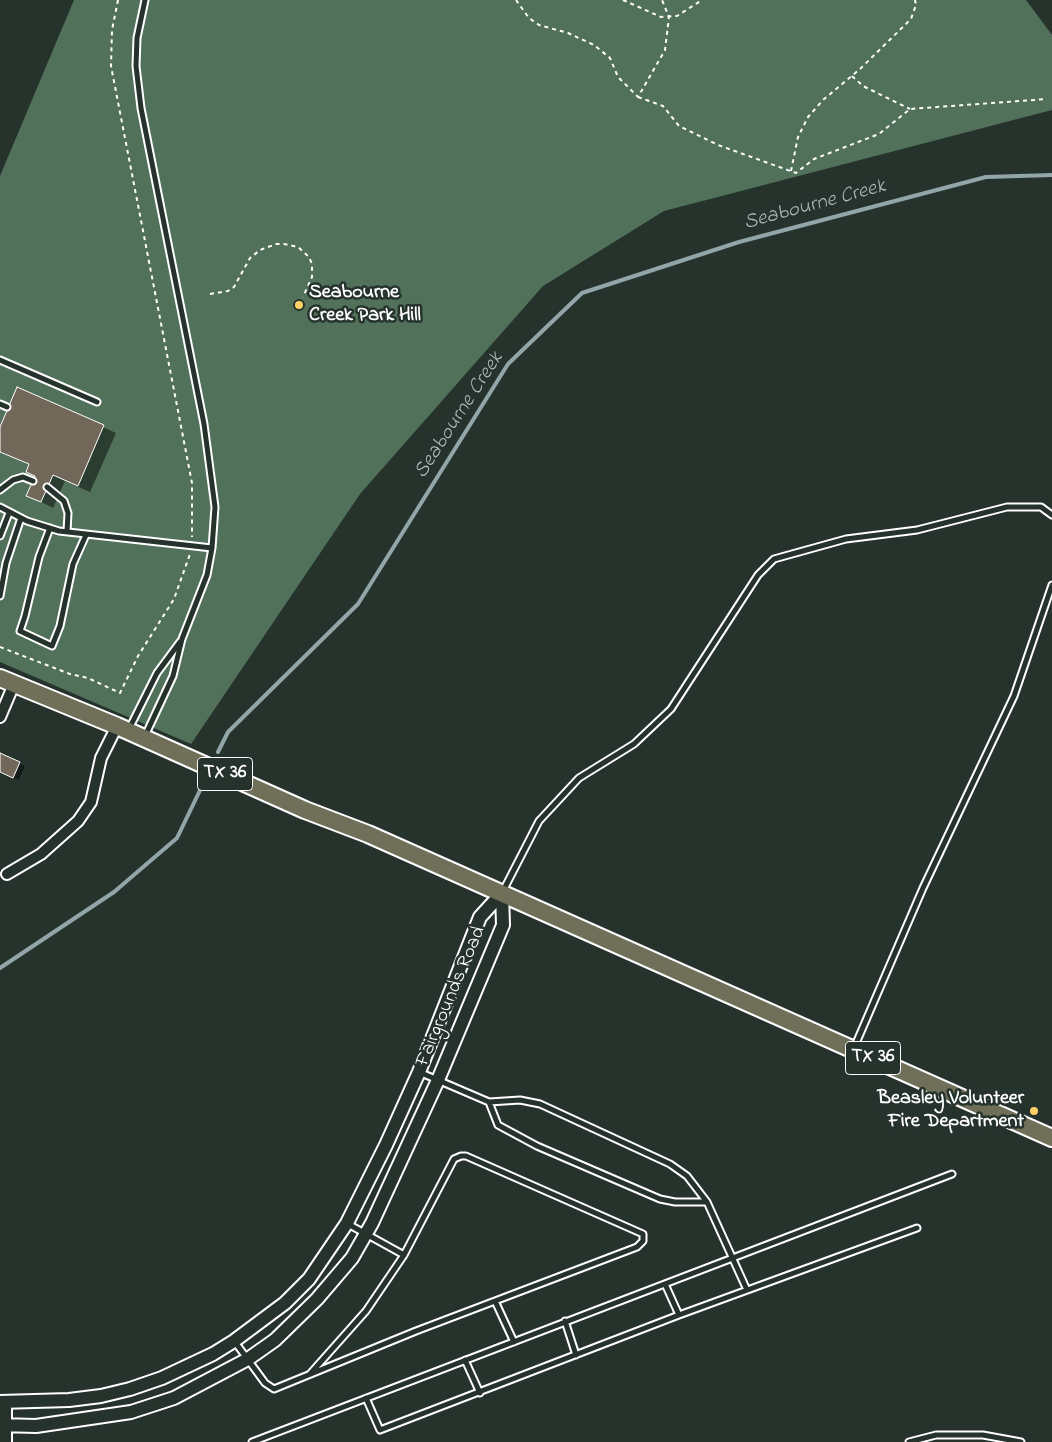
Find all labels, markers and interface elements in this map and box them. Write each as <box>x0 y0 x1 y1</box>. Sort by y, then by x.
water label: Seabourne Creek <box>741 175 889 237</box>
place label: Seabourne Creek Park Hill <box>309 282 421 329</box>
marker: Seabourne Creek Park Hill <box>293 299 305 311</box>
water label: Seabourne Creek <box>410 348 510 484</box>
road number: TX 36 <box>198 758 252 791</box>
street label: Fairgrounds Road <box>412 923 492 1071</box>
road number: TX 36 <box>846 1042 900 1074</box>
place label: Beasley Volunteer Fire Department <box>878 1088 1024 1135</box>
marker: Beasley Volunteer Fire Department <box>1028 1105 1040 1117</box>

